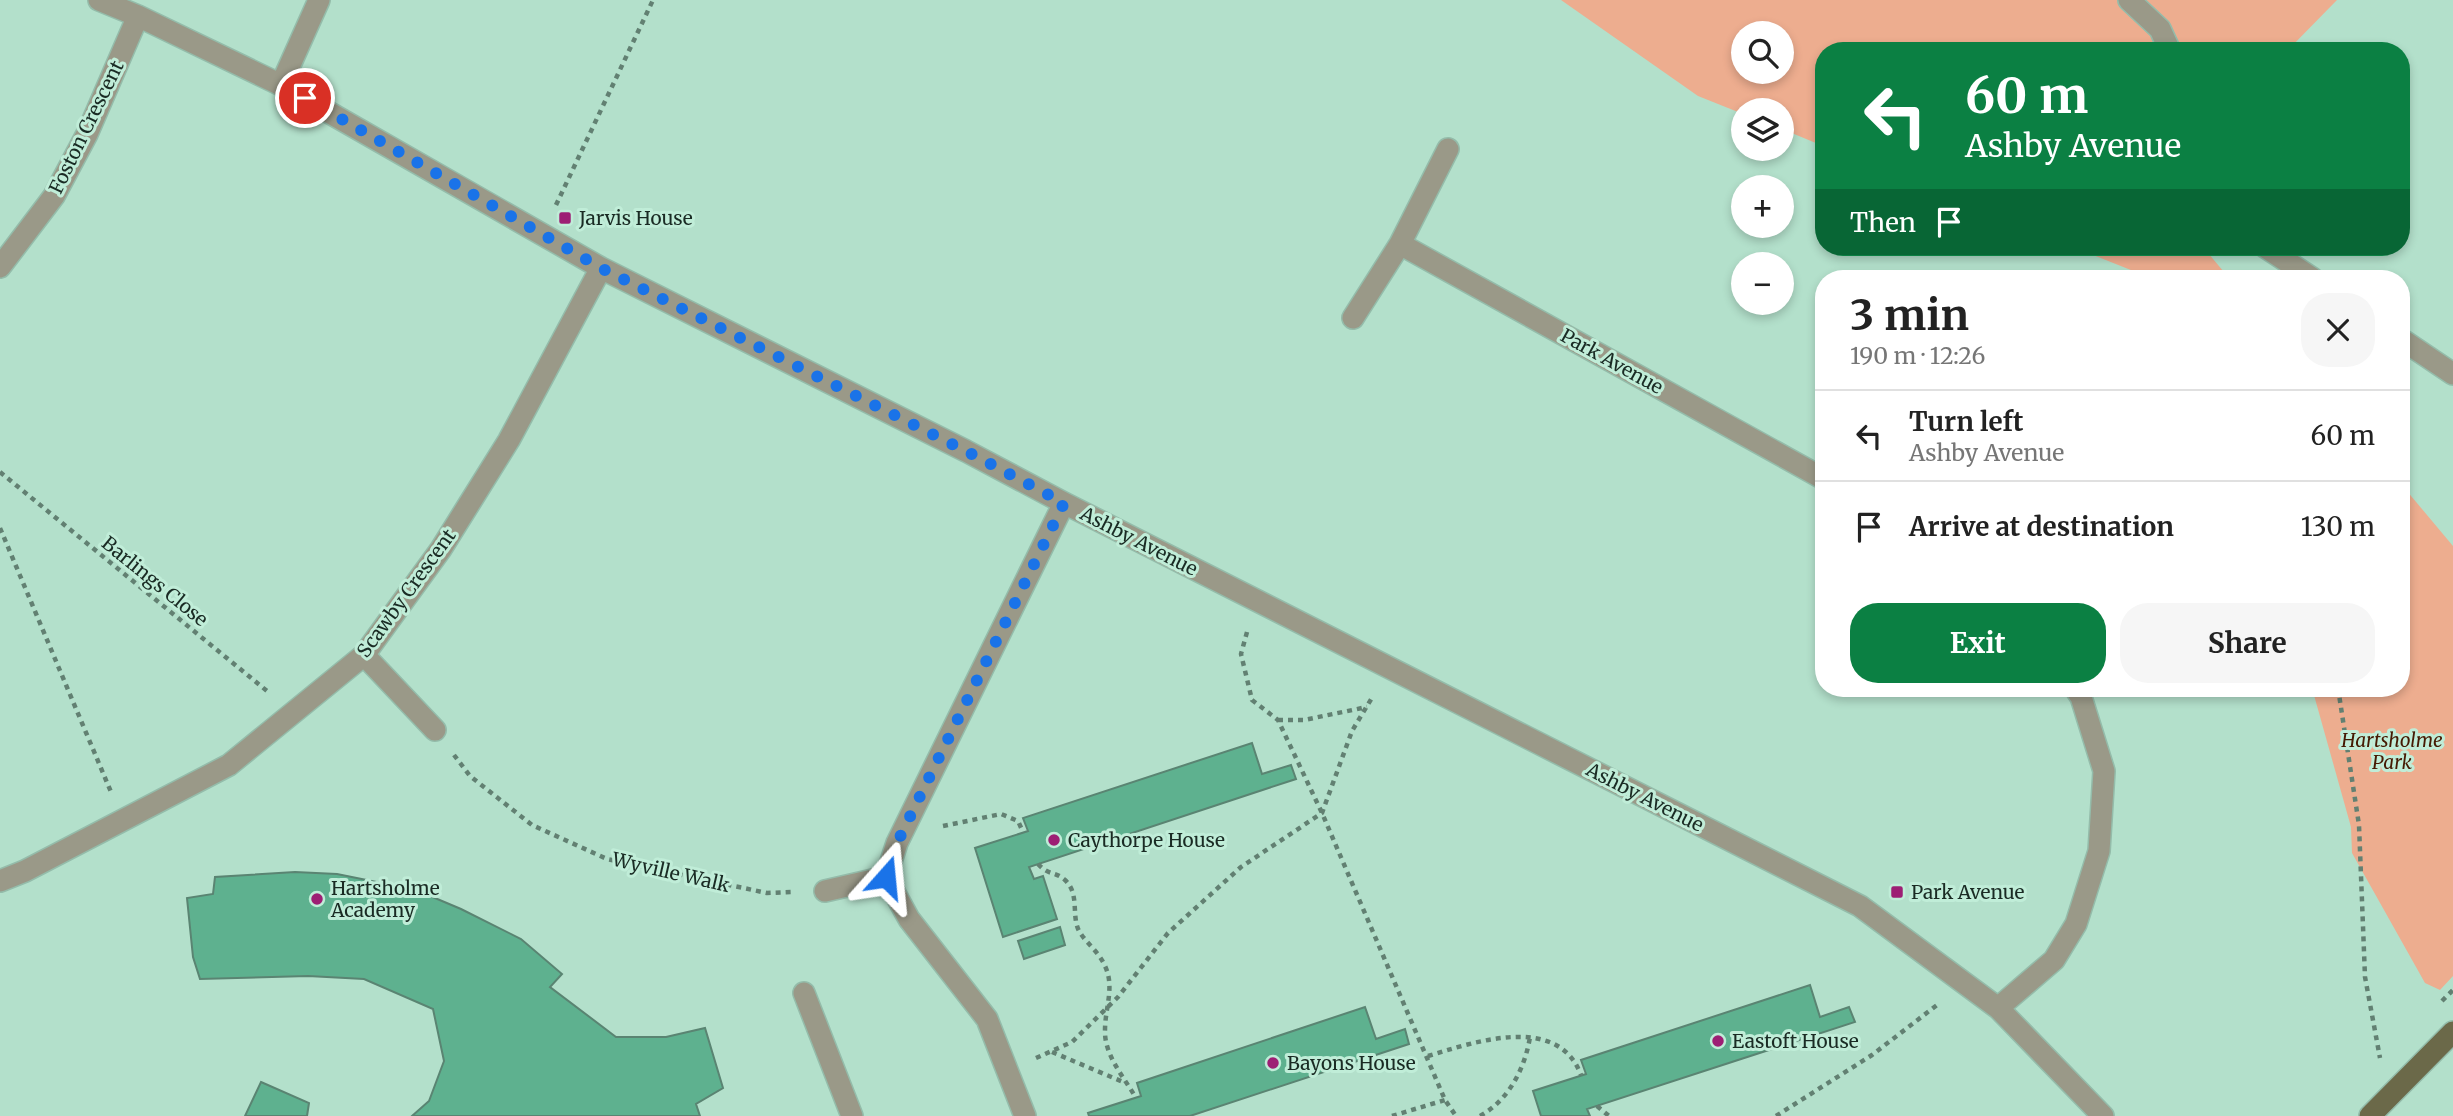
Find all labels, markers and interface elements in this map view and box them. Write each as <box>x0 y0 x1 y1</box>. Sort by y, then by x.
map controls <box>1731 21 1794 315</box>
button: search <box>1731 21 1794 84</box>
street label: Foston Crescent <box>43 56 129 198</box>
text: 60 m <box>1965 65 2088 126</box>
pin <box>275 68 335 128</box>
icon: left <box>1850 70 1941 161</box>
icon: arrive <box>286 79 324 117</box>
button: layers <box>1731 98 1794 161</box>
text: Ashby Avenue <box>1965 126 2181 166</box>
button: + <box>1731 175 1794 238</box>
icon: arrive <box>1930 203 1968 241</box>
place label: Jarvis House <box>578 206 693 230</box>
text: Then <box>1850 206 1916 239</box>
marker: Jarvis House <box>557 210 573 226</box>
button: − <box>1731 252 1794 315</box>
text: 3 min <box>1850 289 1969 341</box>
button: close <box>2301 293 2375 367</box>
street label: Park Avenue <box>1557 323 1667 399</box>
text: 190 m · 12:26 <box>1850 341 1985 370</box>
text: Turn left <box>1909 405 2023 438</box>
icon: left <box>1850 417 1888 455</box>
text: 60 m <box>2311 419 2375 452</box>
text: Ashby Avenue <box>1909 438 2064 467</box>
street label: Ashby Avenue <box>1075 501 1202 581</box>
icon: arrive <box>1850 508 1888 546</box>
text: Arrive at destination <box>1909 510 2174 543</box>
text: 130 m <box>2301 510 2375 543</box>
street label: Scawby Crescent <box>351 524 461 662</box>
street label: Barlings Close <box>97 531 213 631</box>
button: Exit <box>1850 603 2106 683</box>
button: Share <box>2120 603 2375 683</box>
park label: Hartsholme Park <box>2340 728 2443 774</box>
street label: Ashby Avenue <box>1581 757 1708 837</box>
place label: Caythorpe House <box>1068 828 1225 852</box>
marker: Caythorpe House <box>1046 832 1062 848</box>
position arrow <box>849 840 923 914</box>
street label: Wyville Walk <box>609 847 732 897</box>
place label: Hartsholme Academy <box>330 876 440 922</box>
place label: Park Avenue <box>1911 880 2024 904</box>
marker: Park Avenue <box>1889 884 1905 900</box>
marker: Hartsholme Academy <box>309 891 325 907</box>
place label: Eastoft House <box>1732 1029 1859 1053</box>
marker: Eastoft House <box>1710 1033 1726 1049</box>
place label: Bayons House <box>1287 1051 1416 1075</box>
marker: Bayons House <box>1265 1055 1281 1071</box>

